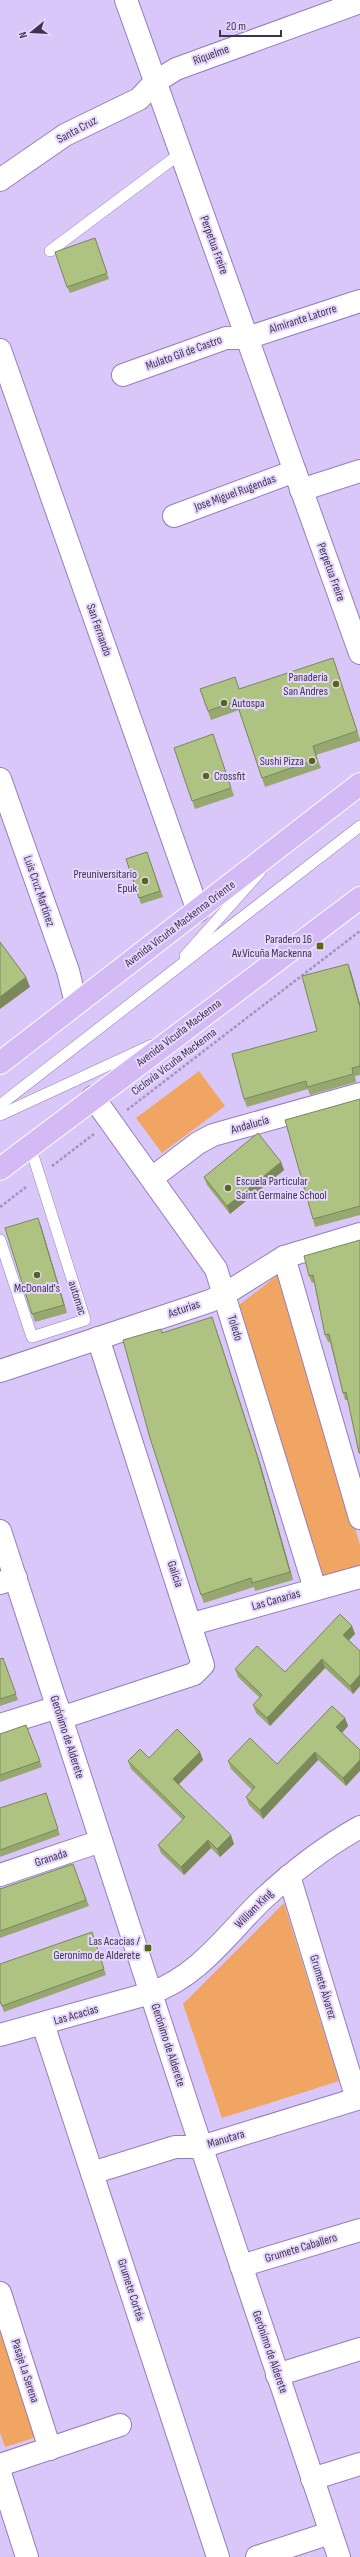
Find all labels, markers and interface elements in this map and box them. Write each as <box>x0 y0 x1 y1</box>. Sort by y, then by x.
north arrow <box>12 12 52 52</box>
scale bar <box>220 12 281 38</box>
text: 20 m <box>226 19 246 34</box>
text: N <box>16 30 30 40</box>
street label: Riquelme <box>191 42 231 68</box>
street label: Santa Cruz <box>54 113 100 147</box>
street label: Perpetua Freire <box>196 214 232 276</box>
street label: Almirante Latorre <box>266 301 339 337</box>
street label: Mulato Gil de Castro <box>144 332 224 374</box>
street label: Jose Miguel Rugendas <box>191 471 278 515</box>
street label: Perpetua Freire <box>313 541 349 603</box>
street label: San Fernando <box>83 602 115 658</box>
place label: Panadería San Andres <box>283 670 328 699</box>
marker: Panadería San Andres <box>331 679 341 689</box>
place label: Autospa <box>231 696 265 711</box>
marker: Autospa <box>219 698 229 708</box>
place label: Sushi Pizza <box>260 754 304 769</box>
marker: Sushi Pizza <box>307 756 317 766</box>
place label: Crossfit <box>214 769 246 784</box>
marker: Crossfit <box>201 771 211 781</box>
street label: Luis Cruz Martínez <box>20 854 58 929</box>
place label: Preuniversitario Epuk <box>73 867 137 896</box>
marker: Preuniversitario Epuk <box>140 876 150 886</box>
street label: Avenida Vicuña Mackenna Oriente <box>121 877 239 971</box>
place label: Paradero 16 Av.Vicuña Mackenna <box>231 932 312 961</box>
marker: Paradero 16 Av.Vicuña Mackenna <box>315 941 325 951</box>
street label: Avenida Vicuña Mackenna <box>133 996 225 1071</box>
street label: Ciclovía Vicuña Mackenna <box>128 1025 220 1099</box>
street label: Andalucía <box>228 1112 271 1138</box>
place label: Escuela Particular Saint Germaine School <box>236 1174 327 1203</box>
marker: Escuela Particular Saint Germaine School <box>223 1183 233 1193</box>
marker: McDonald's <box>32 1270 42 1280</box>
street label: automac <box>64 1279 90 1317</box>
place label: McDonald's <box>14 1281 60 1296</box>
street label: Asturias <box>165 1297 202 1322</box>
street label: Toledo <box>224 1313 246 1343</box>
street label: Galicia <box>164 1559 186 1589</box>
street label: Las Canarias <box>250 1586 302 1614</box>
street label: Gerónimo de Alderete <box>46 1694 88 1781</box>
street label: Granada <box>33 1846 69 1870</box>
street label: William King <box>231 1886 277 1932</box>
place label: Las Acacias / Geronimo de Alderete <box>53 1934 140 1963</box>
marker: Las Acacias / Geronimo de Alderete <box>143 1943 153 1953</box>
street label: Grumete Álvarez <box>306 1953 340 2022</box>
street label: Las Acacias <box>52 2001 100 2029</box>
street label: Gerónimo de Alderete <box>147 2002 189 2089</box>
street label: Manutara <box>206 2126 247 2152</box>
street label: Grumete Caballero <box>263 2230 339 2266</box>
street label: Grumete Cortés <box>114 2257 148 2323</box>
street label: Gerónimo de Alderete <box>249 2309 291 2396</box>
street label: Pasaje La Serena <box>8 2337 42 2405</box>

